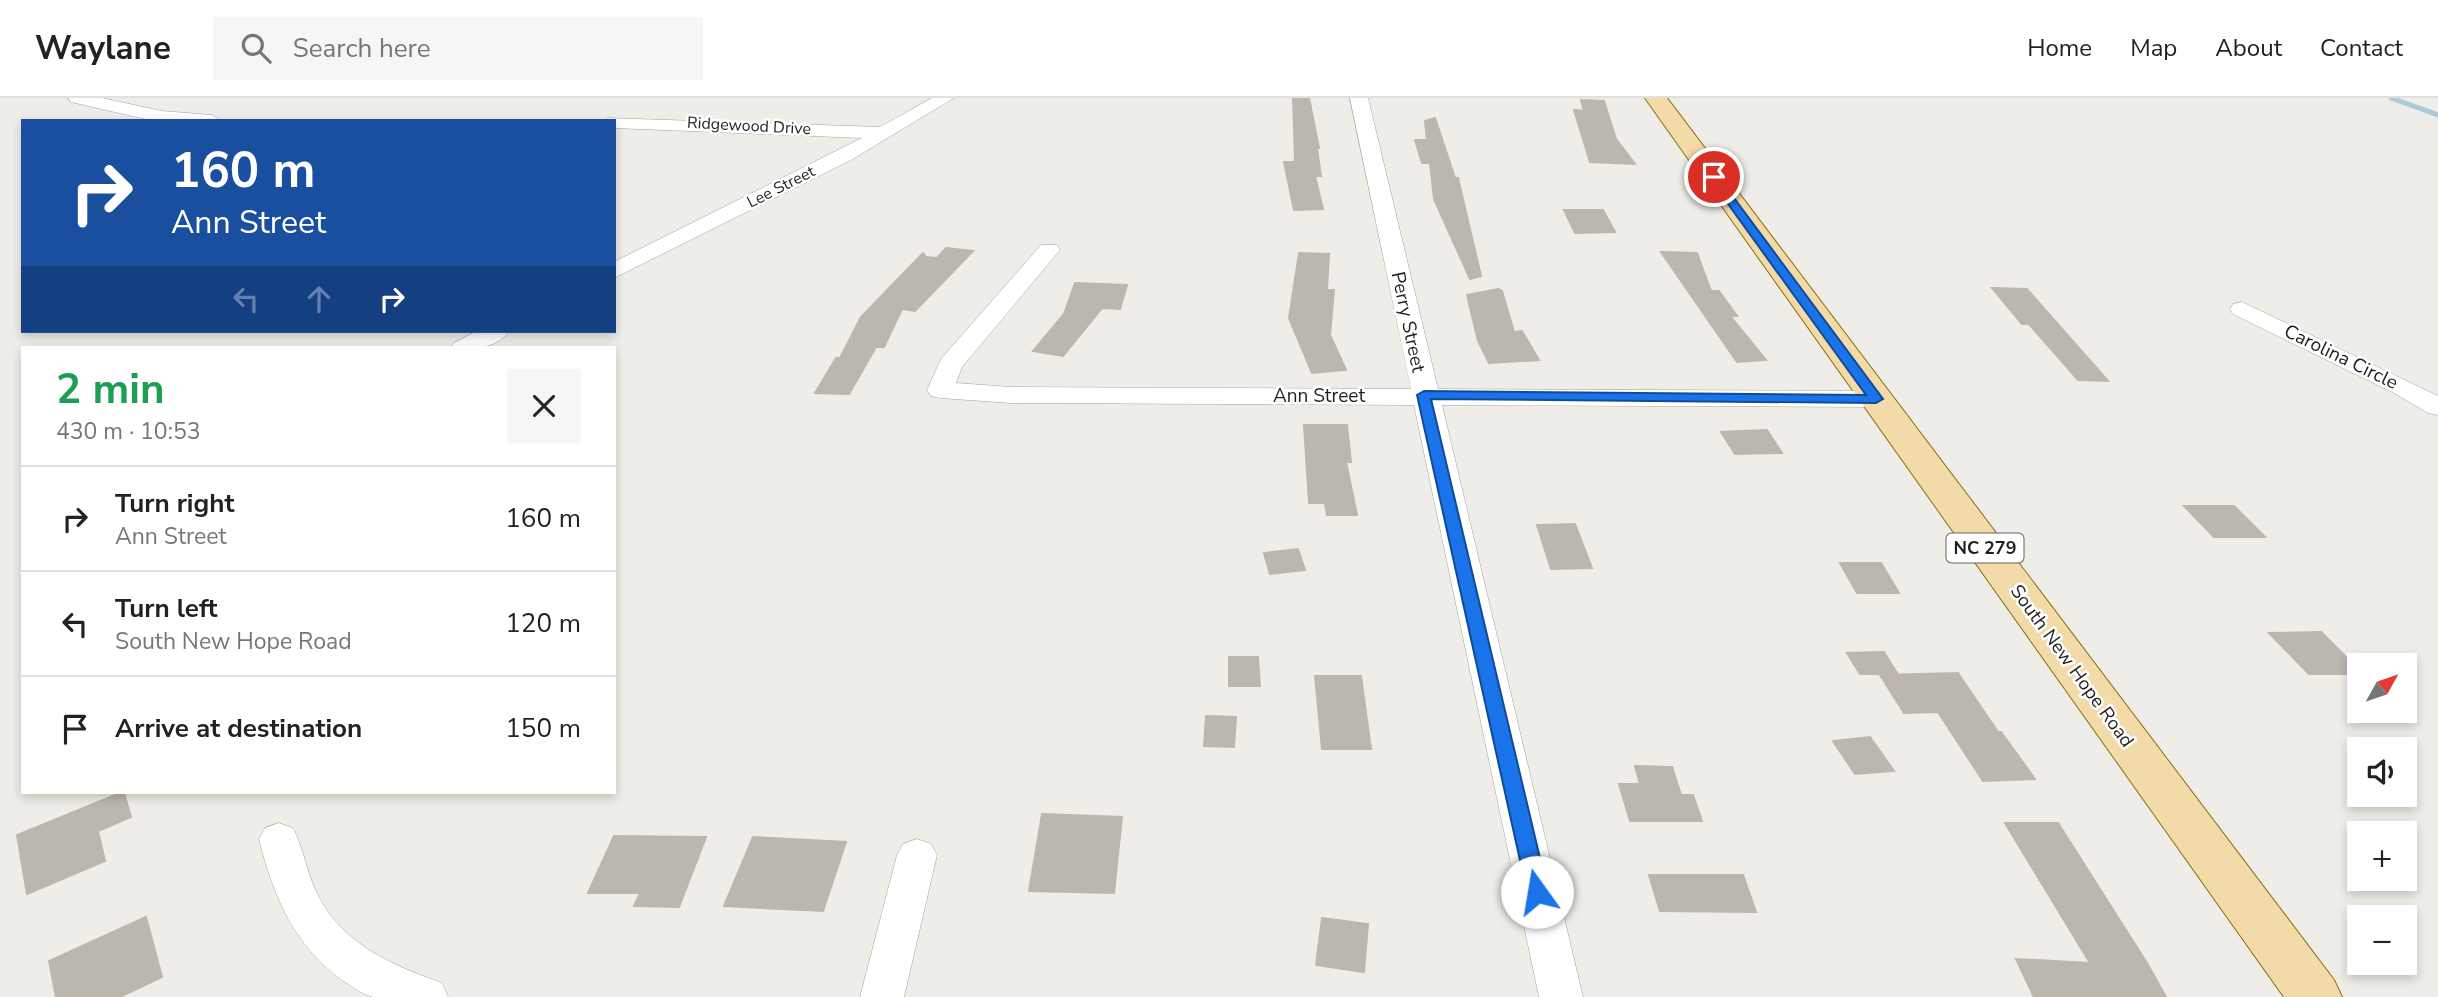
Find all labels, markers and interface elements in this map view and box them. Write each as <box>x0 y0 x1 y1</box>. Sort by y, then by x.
search box <box>213 17 703 80</box>
text: Waylane <box>35 26 171 71</box>
icon: search <box>237 29 275 67</box>
text: Search here <box>293 31 431 66</box>
text: Home <box>2027 32 2092 64</box>
text: Map <box>2130 32 2177 64</box>
text: About <box>2215 32 2282 64</box>
text: Contact <box>2320 32 2403 64</box>
street label: Ridgewood Drive <box>686 112 812 140</box>
text: 160 m <box>171 137 315 204</box>
icon: right <box>56 147 147 238</box>
pin <box>1684 147 1744 207</box>
icon: arrive <box>1695 158 1733 196</box>
street label: Lee Street <box>743 160 819 213</box>
text: Ann Street <box>171 201 326 244</box>
street label: Perry Street <box>1385 269 1431 375</box>
icon: left <box>227 280 265 318</box>
icon: ahead <box>300 280 338 318</box>
icon: right <box>373 280 411 318</box>
street label: Carolina Circle <box>2280 318 2402 396</box>
text: 2 min <box>56 361 165 418</box>
button: close <box>507 369 581 443</box>
street label: Ann Street <box>1273 383 1365 409</box>
text: 430 m · 10:53 <box>56 416 201 447</box>
text: Turn right <box>115 486 234 521</box>
icon: right <box>56 500 94 538</box>
text: 160 m <box>505 501 581 536</box>
text: Ann Street <box>115 521 227 552</box>
road number: NC 279 <box>1946 534 2024 562</box>
street label: South New Hope Road <box>2004 579 2140 753</box>
text: Turn left <box>115 591 218 626</box>
icon: left <box>56 605 94 643</box>
text: 120 m <box>505 606 581 641</box>
text: South New Hope Road <box>115 626 352 657</box>
north arrow <box>2347 653 2417 723</box>
map controls <box>2347 653 2417 975</box>
icon: arrive <box>56 710 94 748</box>
text: Arrive at destination <box>115 711 362 746</box>
text: 150 m <box>505 711 581 746</box>
button: sound <box>2347 737 2417 807</box>
button: + <box>2347 821 2417 891</box>
position arrow <box>1500 855 1574 929</box>
button: − <box>2347 905 2417 975</box>

